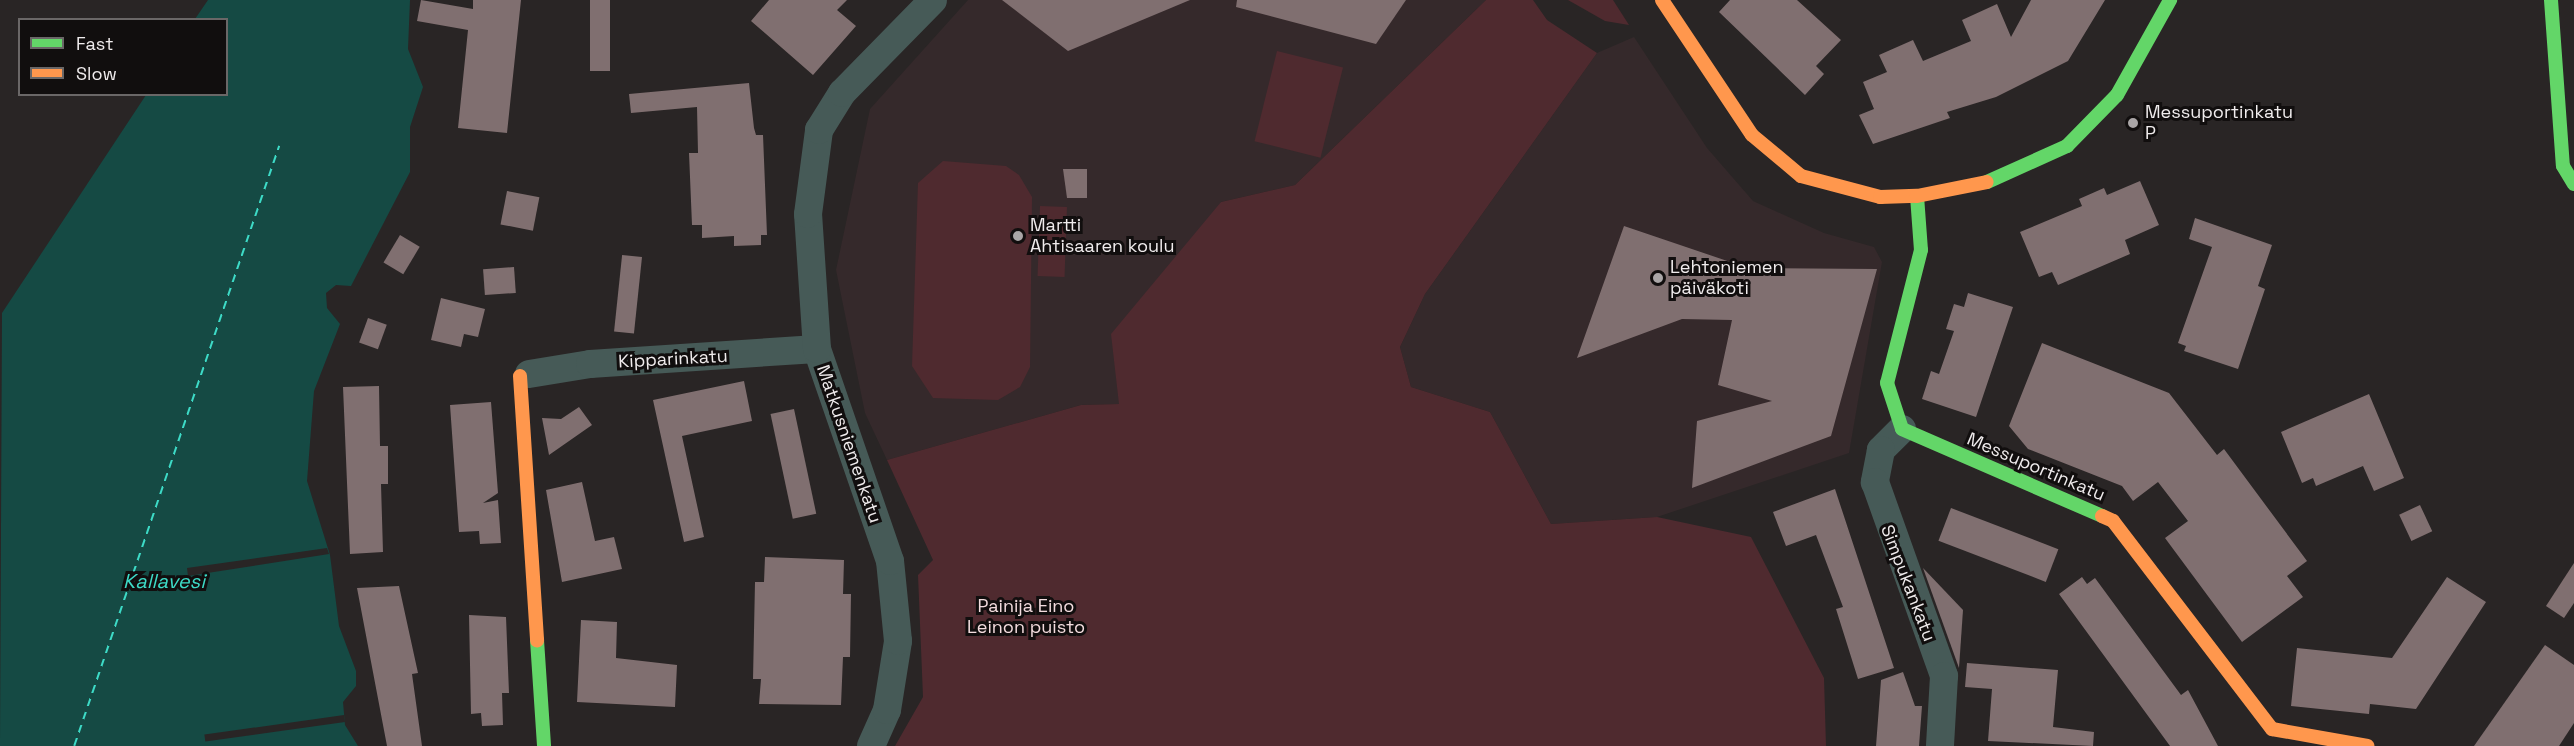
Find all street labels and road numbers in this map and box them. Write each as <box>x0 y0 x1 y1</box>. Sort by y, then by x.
street label: Kipparinkatu <box>618 345 728 373</box>
street label: Matkusniemenkatu <box>812 362 886 526</box>
street label: Messuportinkatu <box>1964 428 2108 506</box>
street label: Simpukankatu <box>1876 522 1940 644</box>

